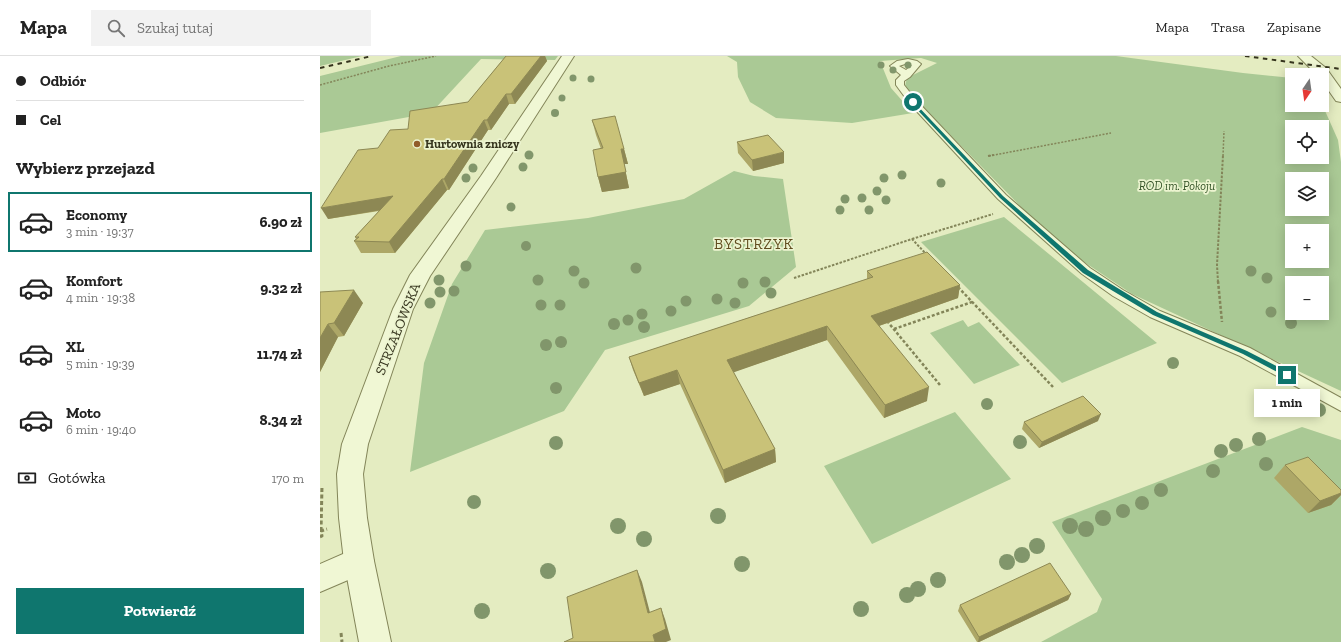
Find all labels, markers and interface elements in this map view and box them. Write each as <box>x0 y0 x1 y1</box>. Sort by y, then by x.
search box <box>91 10 371 46</box>
text: Mapa <box>20 16 67 39</box>
icon: search <box>105 17 127 39</box>
text: Szukaj tutaj <box>137 19 213 37</box>
text: Mapa <box>1156 19 1189 36</box>
text: Trasa <box>1211 19 1245 36</box>
text: Zapisane <box>1267 19 1321 36</box>
north arrow <box>1285 68 1329 112</box>
map controls <box>1285 68 1329 320</box>
text: Odbiór <box>40 72 86 90</box>
route start <box>904 93 922 111</box>
text: Cel <box>40 111 61 129</box>
button: locate <box>1285 120 1329 164</box>
place label: Hurtownia zniczy <box>425 137 520 151</box>
marker: Hurtownia zniczy <box>412 139 422 149</box>
text: Wybierz przejazd <box>16 157 155 179</box>
button: layers <box>1285 172 1329 216</box>
park label: ROD im. Pokoju <box>1139 179 1215 193</box>
icon: car <box>18 204 54 240</box>
text: Economy <box>66 206 127 224</box>
text: 6.90 zł <box>260 213 302 231</box>
text: 3 min · 19:37 <box>66 224 134 239</box>
button: + <box>1285 224 1329 268</box>
district label: BYSTRZYK <box>714 235 794 253</box>
icon: car <box>18 270 54 306</box>
text: Komfort <box>66 272 122 290</box>
button: − <box>1285 276 1329 320</box>
text: 9.32 zł <box>260 279 302 297</box>
street label: STRZAŁOWSKA <box>372 280 425 378</box>
text: 4 min · 19:38 <box>66 290 135 305</box>
icon: car <box>18 336 54 372</box>
text: XL <box>66 338 84 356</box>
text: 11.74 zł <box>257 345 302 363</box>
text: 5 min · 19:39 <box>66 356 135 371</box>
route end <box>1278 366 1296 384</box>
callout: 1 min <box>1254 389 1320 417</box>
text: 1 min <box>1272 395 1302 410</box>
icon: car <box>18 402 54 438</box>
text: Moto <box>66 404 101 422</box>
text: 8.34 zł <box>260 411 302 429</box>
text: 6 min · 19:40 <box>66 422 136 437</box>
icon: cash <box>16 467 38 489</box>
text: Gotówka <box>48 469 106 487</box>
text: 170 m <box>271 471 304 486</box>
button: Potwierdź <box>16 588 304 634</box>

